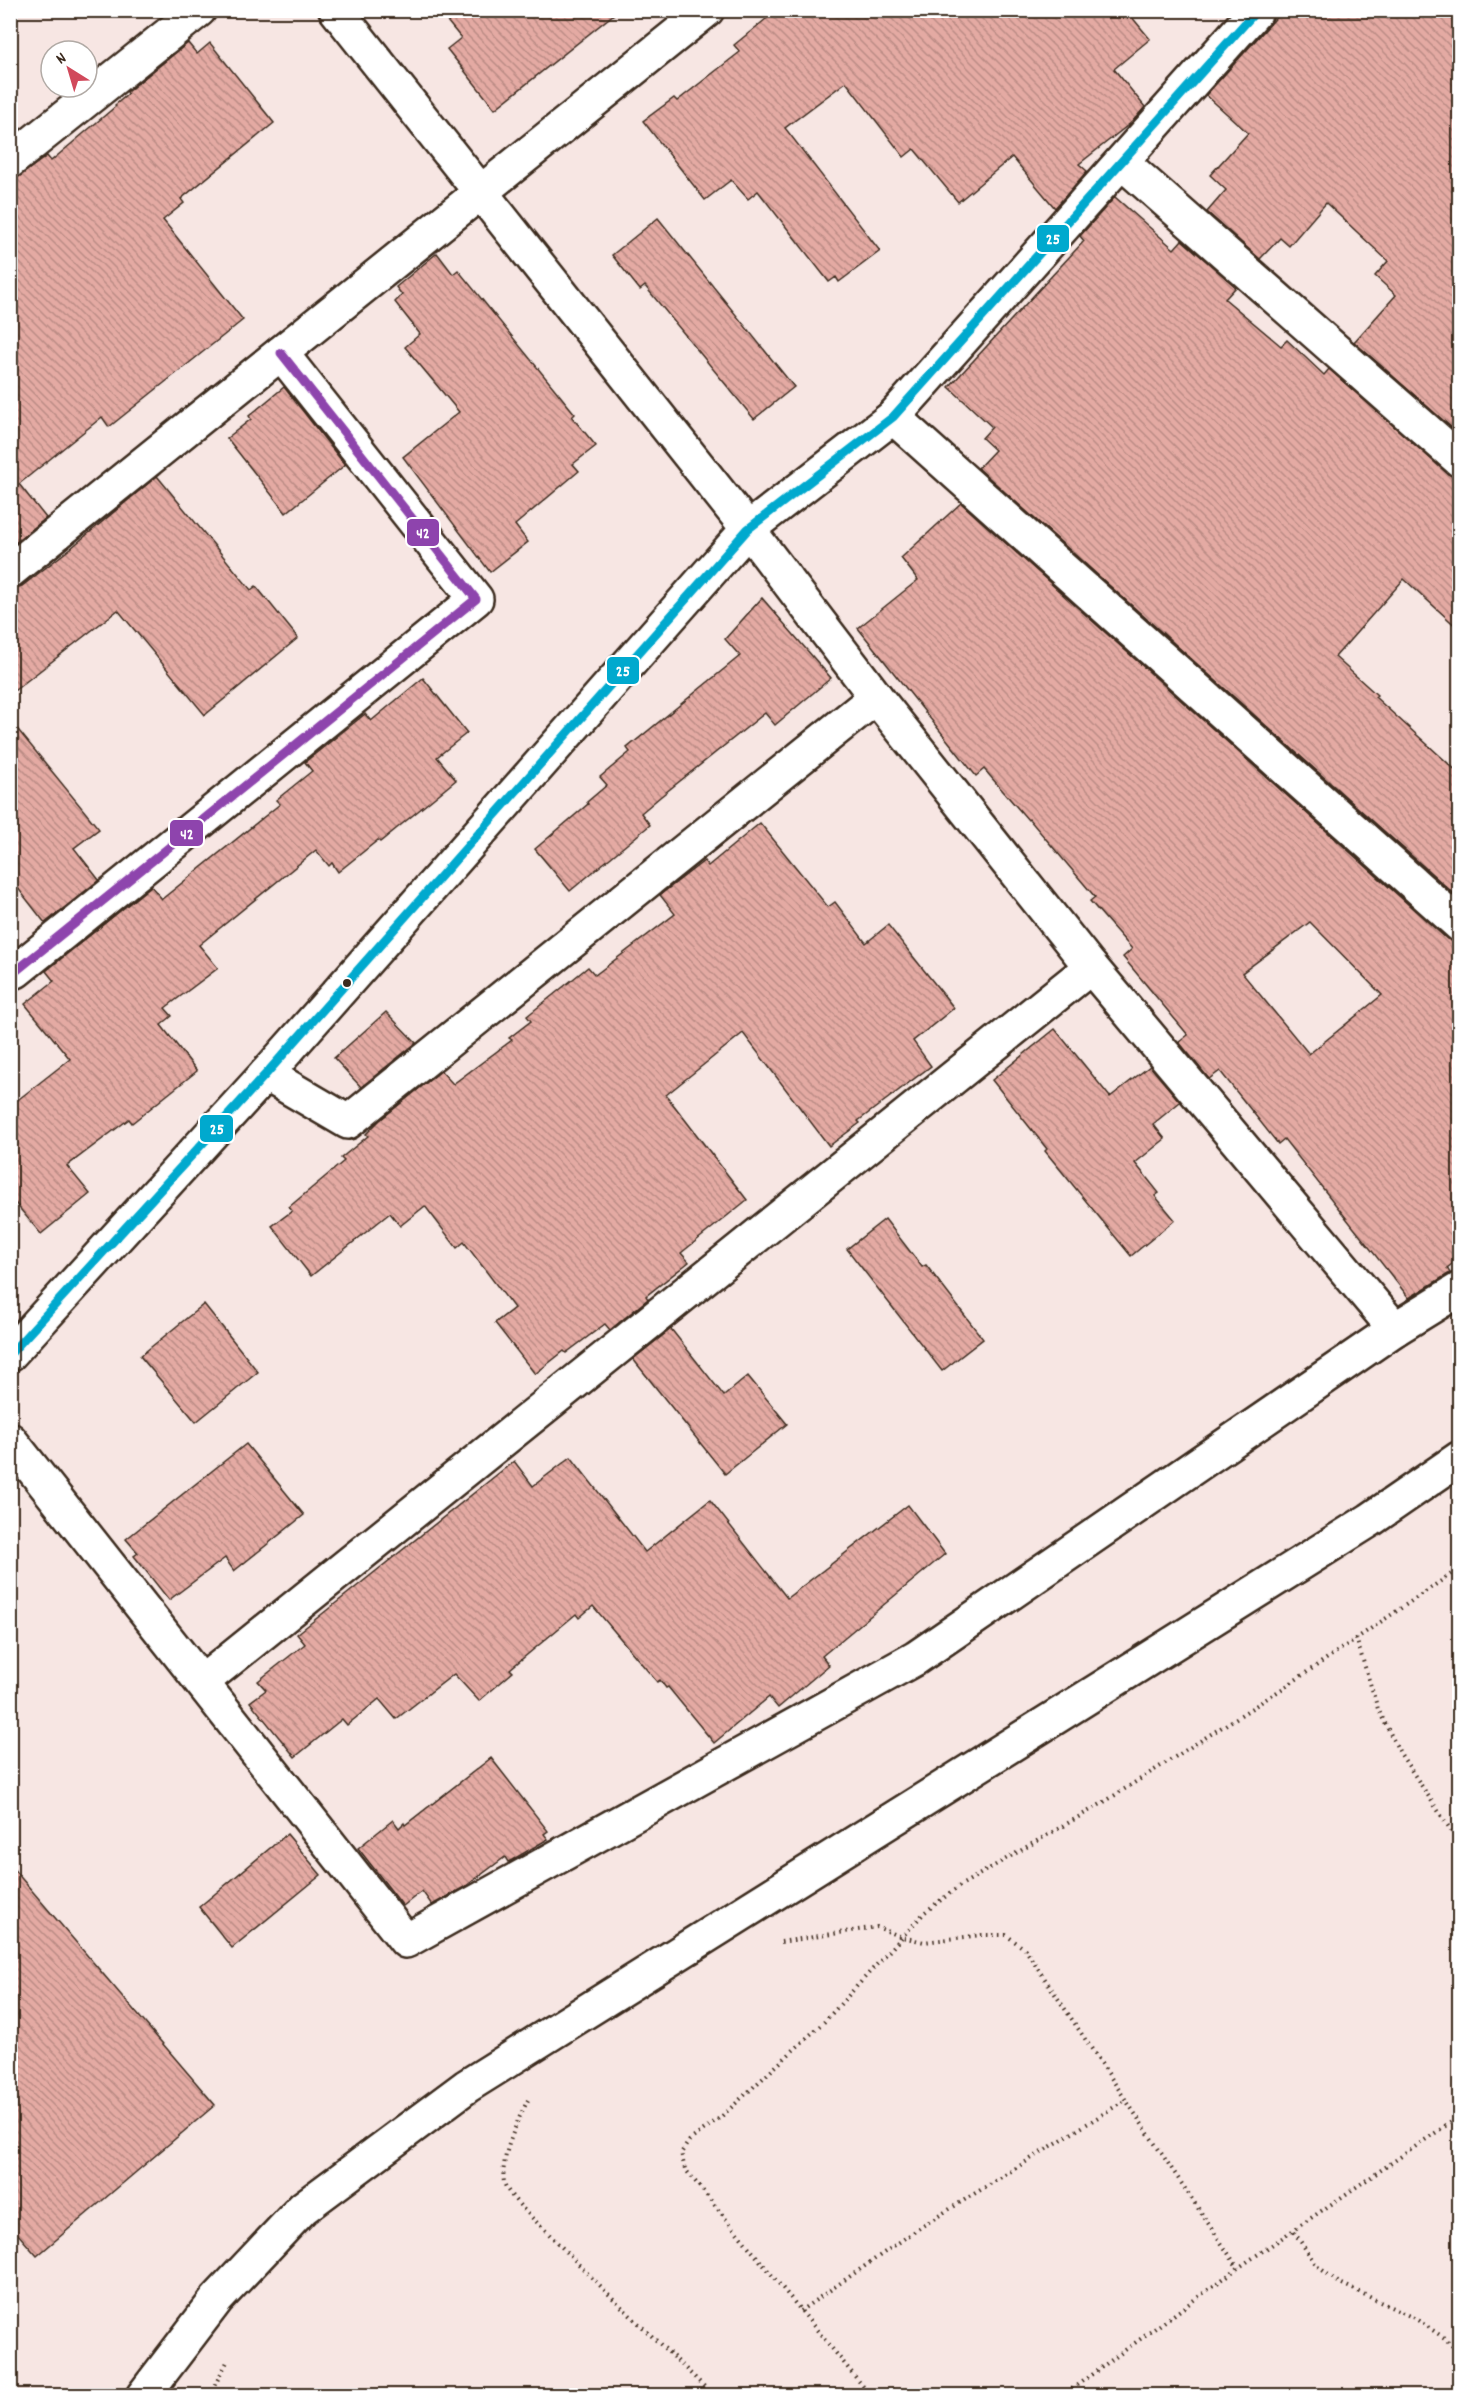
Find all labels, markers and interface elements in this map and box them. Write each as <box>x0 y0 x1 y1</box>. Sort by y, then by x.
north arrow <box>39 39 99 99</box>
text: N <box>51 47 72 71</box>
line badge: 25 <box>1036 224 1070 253</box>
text: 25 <box>1046 229 1060 252</box>
line badge: 42 <box>406 518 440 547</box>
text: 42 <box>416 523 430 546</box>
line badge: 25 <box>606 656 640 685</box>
text: 25 <box>616 661 630 684</box>
line badge: 42 <box>169 819 204 847</box>
text: 42 <box>180 824 194 847</box>
unlabelled marker <box>341 977 353 989</box>
line badge: 25 <box>199 1114 234 1143</box>
text: 25 <box>210 1119 224 1142</box>

